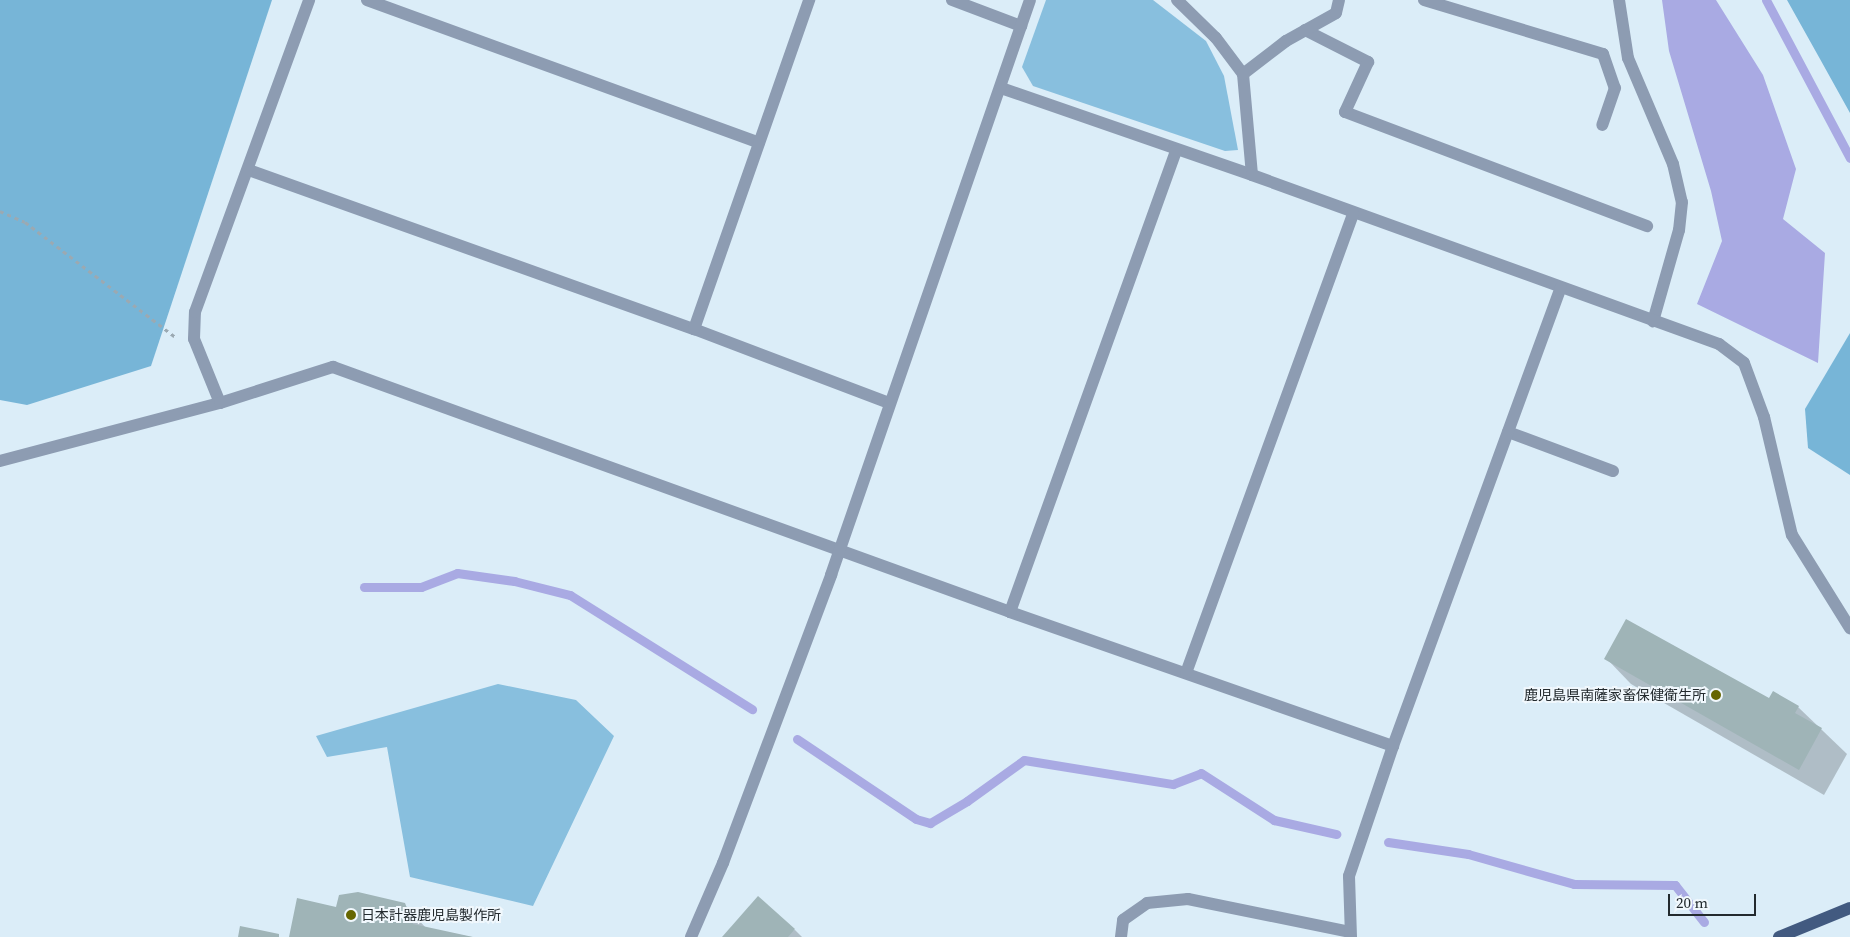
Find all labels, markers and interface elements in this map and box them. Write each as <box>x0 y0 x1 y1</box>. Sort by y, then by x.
place label: 鹿児島県南薩家畜保健衛生所 <box>1524 687 1706 703</box>
marker: 鹿児島県南薩家畜保健衛生所 <box>1710 689 1722 701</box>
scale bar <box>1670 884 1758 916</box>
text: 20 m <box>1676 892 1708 913</box>
place label: 日本計器鹿児島製作所 <box>361 907 501 923</box>
marker: 日本計器鹿児島製作所 <box>345 909 357 921</box>

